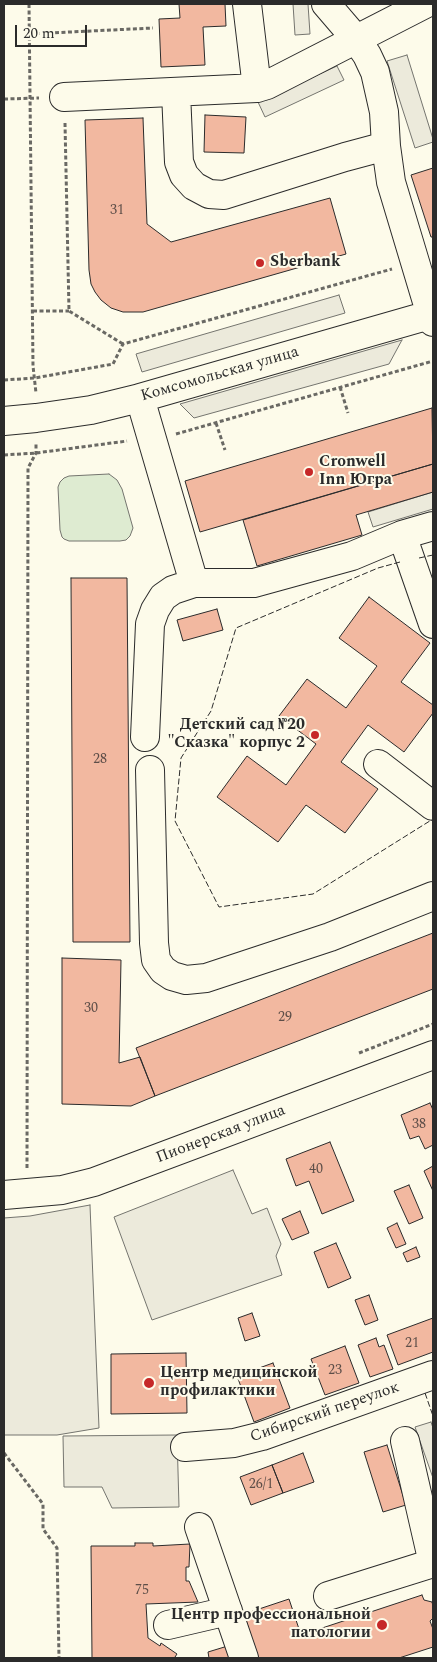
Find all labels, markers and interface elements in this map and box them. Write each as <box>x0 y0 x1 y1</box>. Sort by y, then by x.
scale bar <box>18 15 90 47</box>
text: 20 m <box>23 22 55 45</box>
house number: 31 <box>110 203 124 219</box>
place label: Sberbank <box>270 253 341 273</box>
marker: Sberbank <box>254 257 266 269</box>
street label: Комсомольская улица <box>139 343 301 407</box>
place label: Cronwell Inn Югра <box>319 453 392 491</box>
marker: Cronwell Inn Югра <box>303 466 315 478</box>
place label: Детский сад №20 "Сказка" корпус 2 <box>168 716 305 754</box>
marker: Детский сад №20 "Сказка" корпус 2 <box>309 729 321 741</box>
house number: 28 <box>93 752 107 768</box>
house number: 30 <box>84 1001 98 1017</box>
house number: 29 <box>278 1010 292 1026</box>
street label: Пионерская улица <box>154 1101 288 1169</box>
house number: 38 <box>412 1117 426 1133</box>
house number: 40 <box>309 1162 323 1178</box>
house number: 21 <box>405 1336 419 1352</box>
house number: 23 <box>328 1363 342 1379</box>
place label: Центр медицинской профилактики <box>160 1364 317 1402</box>
marker: Центр медицинской профилактики <box>142 1376 156 1390</box>
street label: Сибирский переулок <box>248 1378 402 1448</box>
house number: 26/1 <box>249 1477 273 1493</box>
house number: 75 <box>135 1583 149 1599</box>
place label: Центр профессиональной патологии <box>171 1606 371 1644</box>
marker: Центр профессиональной патологии <box>375 1618 389 1632</box>

